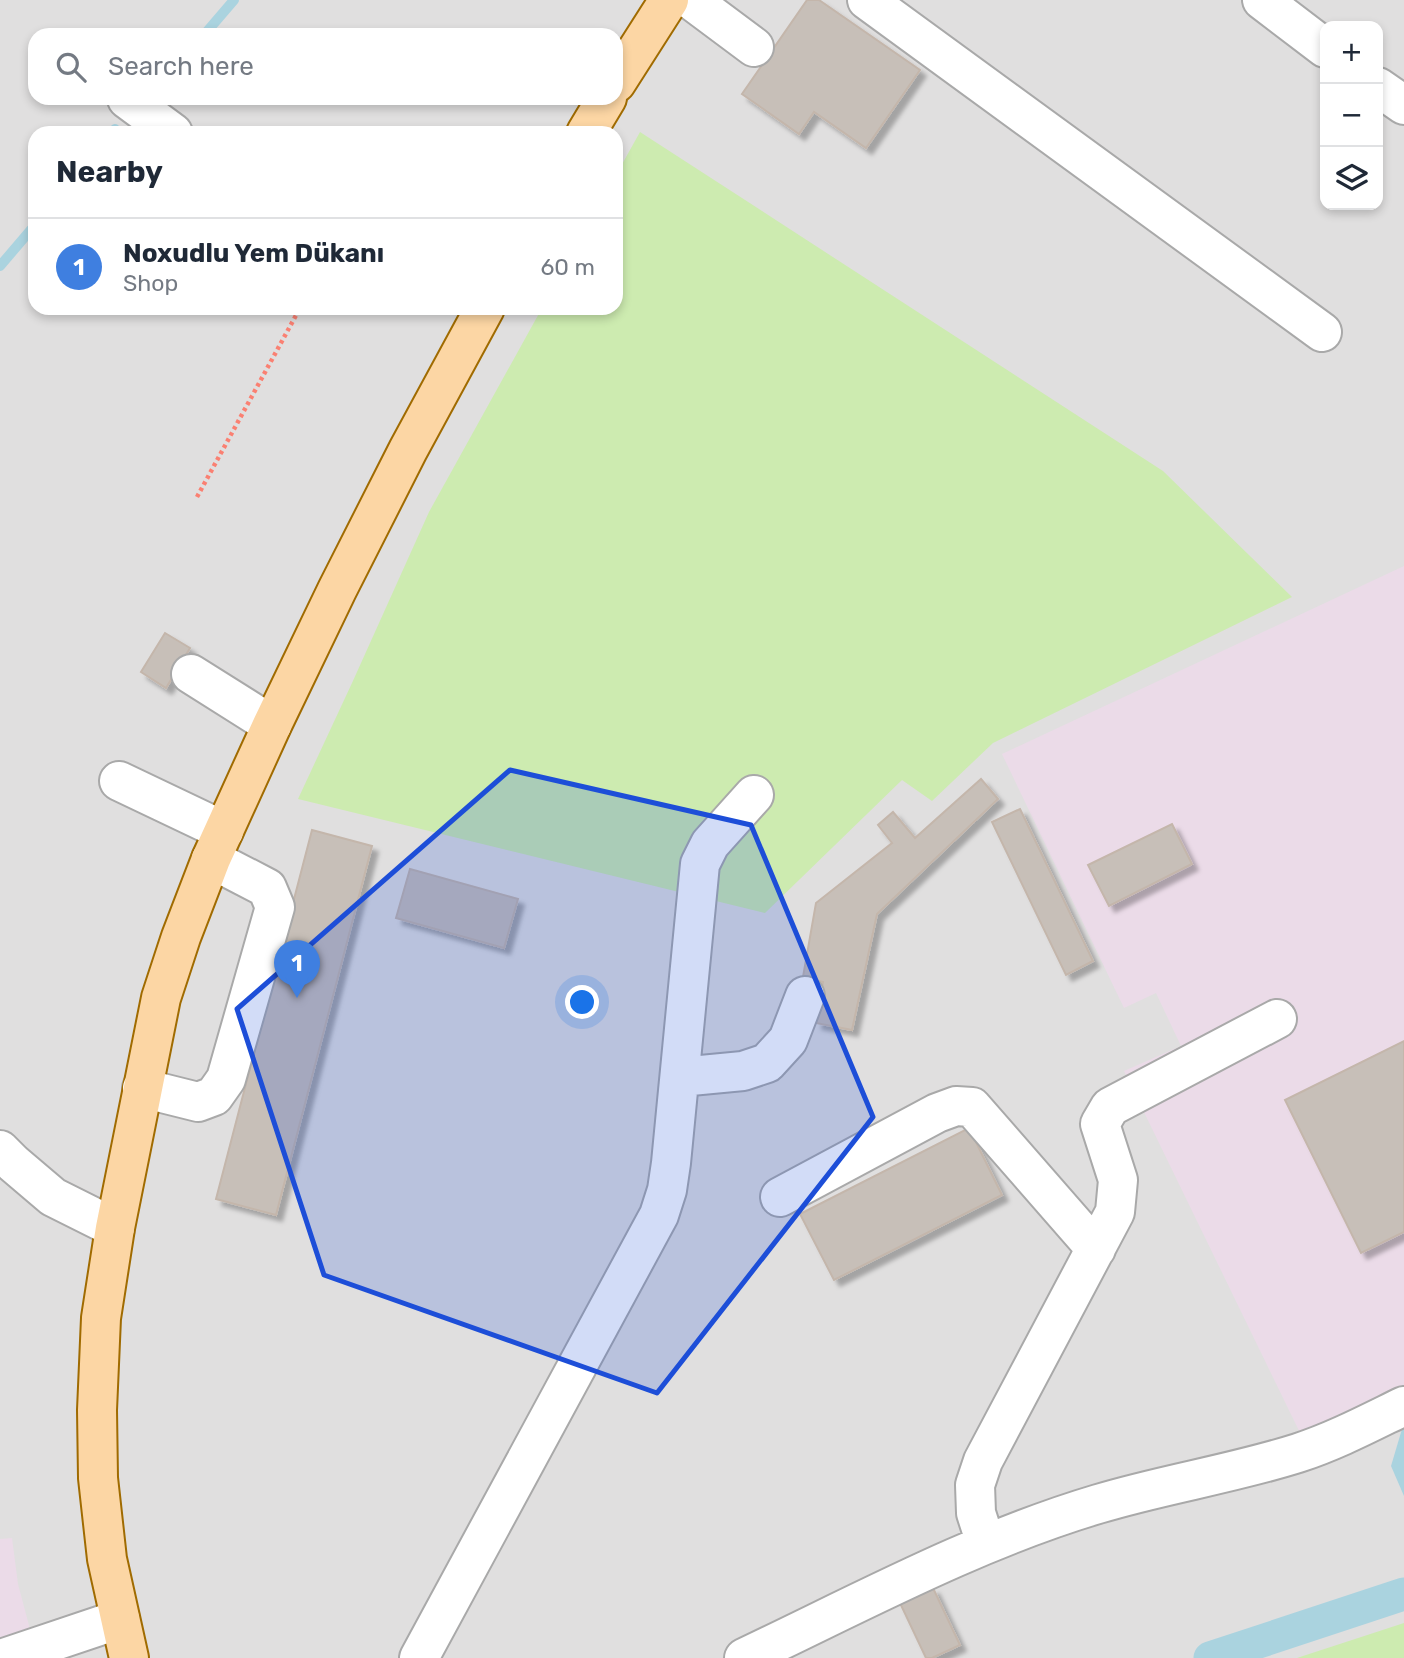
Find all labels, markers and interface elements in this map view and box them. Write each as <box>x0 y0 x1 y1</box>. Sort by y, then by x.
map controls <box>1320 21 1383 210</box>
button: + <box>1320 21 1383 84</box>
search box <box>28 28 623 105</box>
icon: search <box>52 48 90 86</box>
text: Search here <box>108 51 254 82</box>
button: − <box>1320 84 1383 147</box>
button: layers <box>1320 147 1383 210</box>
text: Nearby <box>56 154 163 190</box>
text: Noxudlu Yem Dükanı <box>123 238 384 269</box>
text: 1 <box>73 253 85 281</box>
text: 60 m <box>540 253 595 281</box>
text: Shop <box>123 269 178 297</box>
pin: 1 <box>274 940 320 998</box>
your location <box>565 985 599 1019</box>

